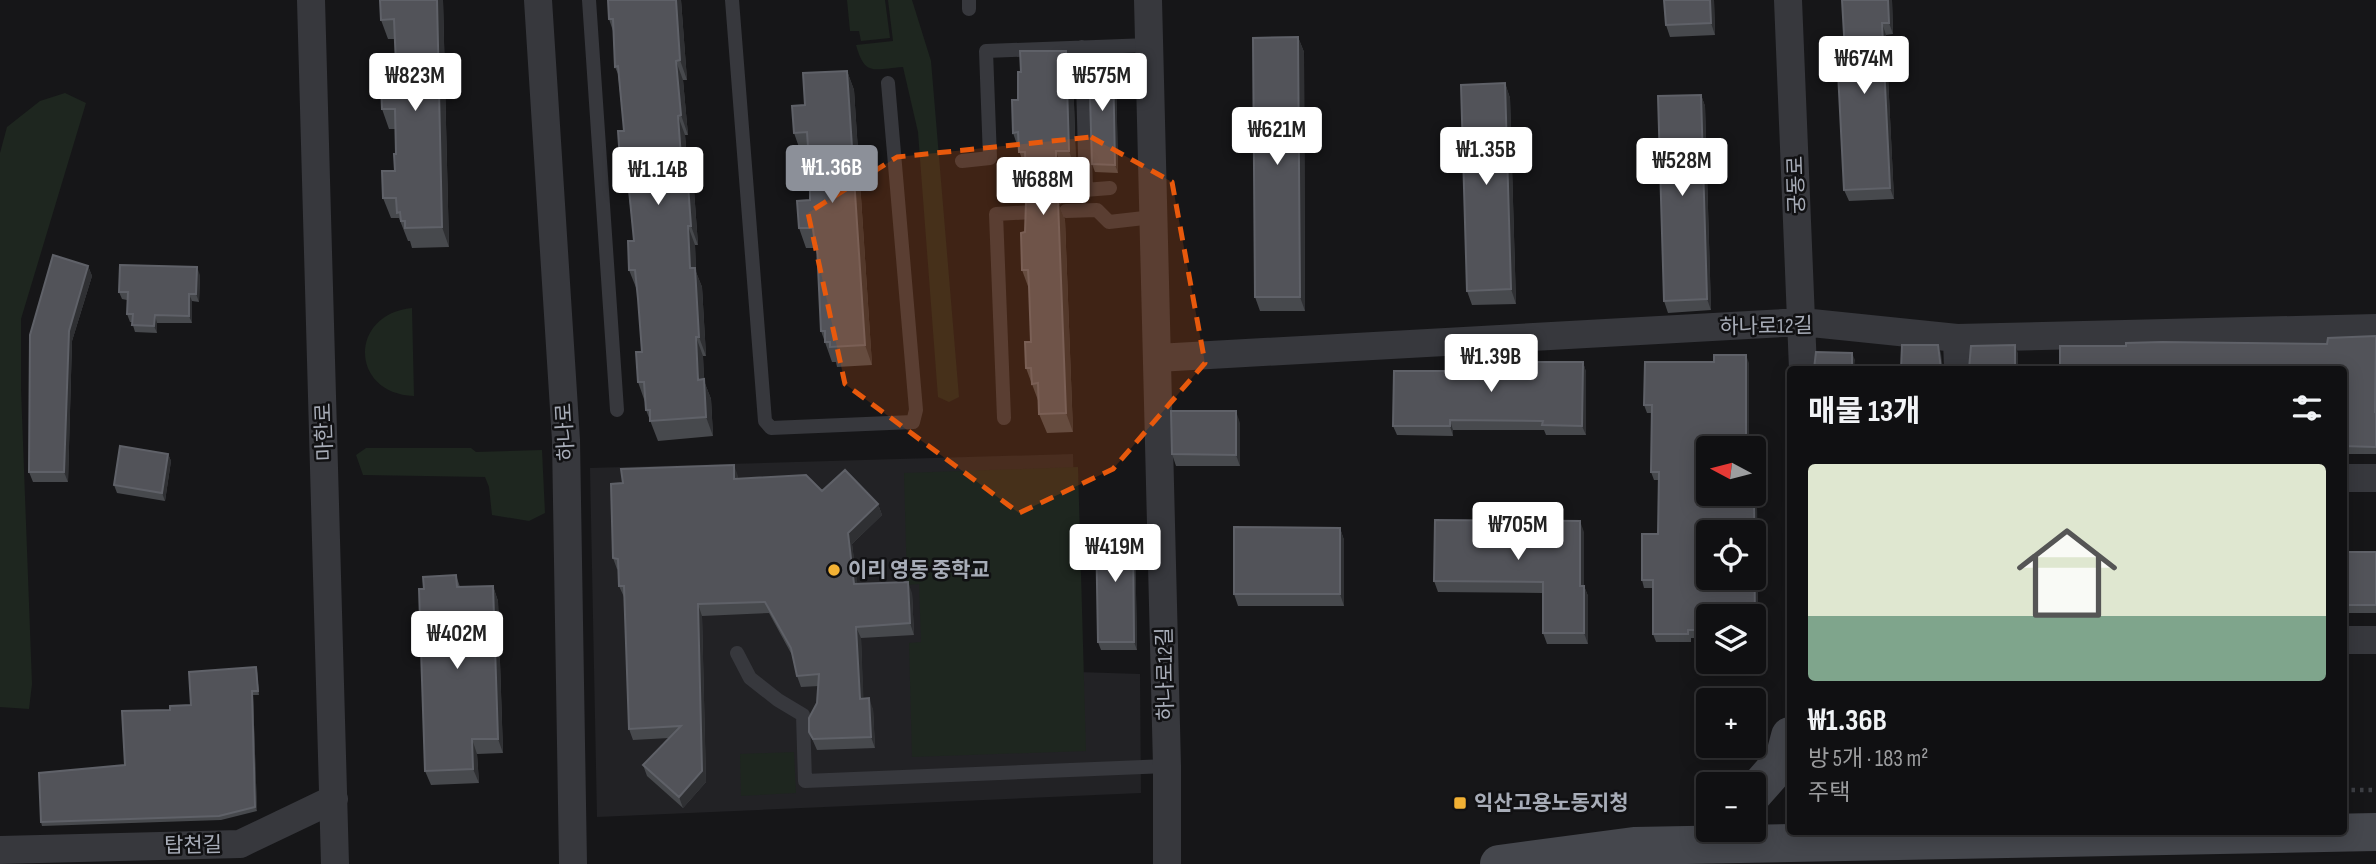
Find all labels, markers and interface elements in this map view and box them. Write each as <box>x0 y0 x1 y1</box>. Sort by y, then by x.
pin: ₩674M <box>1815 36 1913 96</box>
text: ₩674M <box>1835 45 1893 73</box>
pin: ₩823M <box>366 54 464 113</box>
pin: ₩575M <box>1053 54 1151 113</box>
text: ₩823M <box>385 62 445 90</box>
text: ₩575M <box>1073 62 1131 90</box>
pin: ₩621M <box>1228 108 1326 167</box>
text: ₩621M <box>1248 116 1306 144</box>
pin: ₩1.35B <box>1429 128 1543 187</box>
text: ₩1.35B <box>1456 136 1516 164</box>
pin: ₩528M <box>1633 138 1731 198</box>
pin: ₩1.36B <box>775 146 889 205</box>
text: ₩528M <box>1652 147 1712 175</box>
pin: ₩1.14B <box>601 148 715 207</box>
text: ₩1.36B <box>802 154 862 182</box>
text: ₩1.14B <box>628 156 688 184</box>
street label: 궁동로 <box>1783 156 1810 214</box>
pin: ₩688M <box>994 158 1092 217</box>
text: ₩688M <box>1013 166 1073 194</box>
street label: 하나로12길 <box>1719 313 1813 340</box>
pin: ₩1.39B <box>1434 334 1548 394</box>
text: ₩1.39B <box>1461 343 1521 371</box>
icon: filters <box>2288 389 2326 427</box>
text: 매물 13개 <box>1808 394 1921 430</box>
street label: 하나로 <box>551 402 579 462</box>
street label: 마한로 <box>311 403 338 461</box>
north arrow <box>1696 436 1766 506</box>
map controls <box>1696 436 1766 842</box>
pin: ₩705M <box>1469 503 1567 562</box>
icon: home <box>2004 510 2130 636</box>
text: ₩705M <box>1488 511 1548 539</box>
button: locate <box>1696 520 1766 590</box>
pin: ₩419M <box>1066 524 1164 584</box>
text: ₩419M <box>1086 533 1144 561</box>
place label: 이리 영동 중학교 <box>848 558 990 583</box>
marker: 이리 영동 중학교 <box>826 562 842 578</box>
button: layers <box>1696 604 1766 674</box>
pin: ₩402M <box>408 612 506 671</box>
text: ₩402M <box>427 620 487 648</box>
street label: 하나로12길 <box>1152 627 1179 721</box>
button: + <box>1696 688 1766 758</box>
text: ₩1.36B <box>1808 703 1887 739</box>
text: 방 5개 · 183 m² <box>1808 745 1928 773</box>
button: − <box>1696 772 1766 842</box>
text: 주택 <box>1808 779 1850 807</box>
place label: 익산고용노동지청 <box>1474 791 1629 816</box>
marker: 익산고용노동지청 <box>1452 795 1468 811</box>
street label: 탑천길 <box>164 832 222 859</box>

